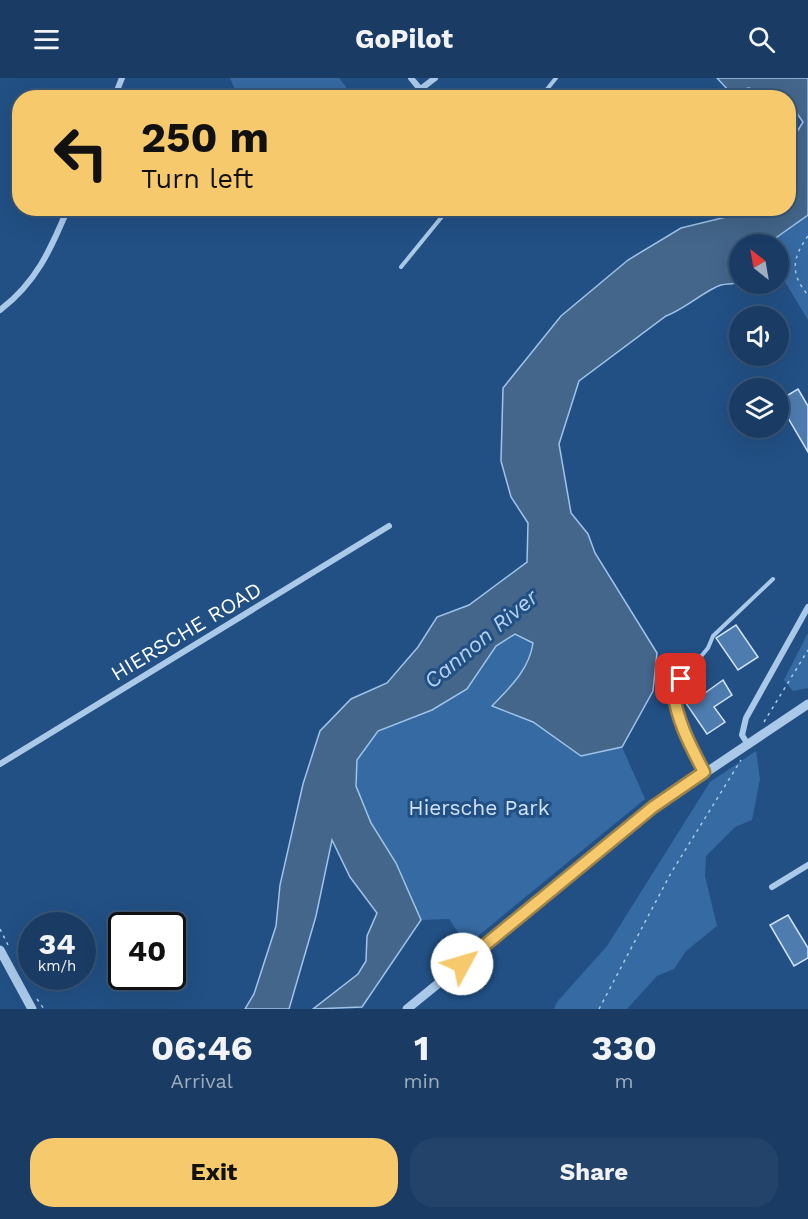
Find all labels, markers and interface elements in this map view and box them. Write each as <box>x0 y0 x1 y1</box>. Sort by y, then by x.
icon: menu <box>30 23 63 56</box>
text: GoPilot <box>355 23 453 55</box>
icon: search <box>745 23 778 56</box>
text: 250 m <box>141 113 269 162</box>
icon: left <box>42 114 120 192</box>
text: Turn left <box>141 163 253 195</box>
north arrow <box>729 234 789 294</box>
map controls <box>729 234 789 438</box>
button: sound <box>729 306 789 366</box>
button: layers <box>729 378 789 438</box>
street label: HIERSCHE ROAD <box>106 576 266 686</box>
water label: Cannon River <box>419 583 544 694</box>
pin <box>655 653 706 704</box>
icon: arrive <box>664 662 697 695</box>
park label: Hiersche Park <box>408 795 550 820</box>
speed limit sign: 40 <box>108 912 186 990</box>
text: 34 <box>38 926 76 961</box>
position arrow <box>430 932 494 996</box>
text: km/h <box>38 957 76 975</box>
text: 06:46 <box>151 1027 253 1069</box>
text: 1 <box>414 1027 430 1069</box>
text: 330 <box>591 1027 657 1069</box>
text: Arrival <box>171 1069 233 1093</box>
text: min <box>403 1069 440 1093</box>
text: m <box>615 1069 634 1093</box>
button: Exit <box>30 1138 398 1207</box>
button: Share <box>410 1138 778 1207</box>

